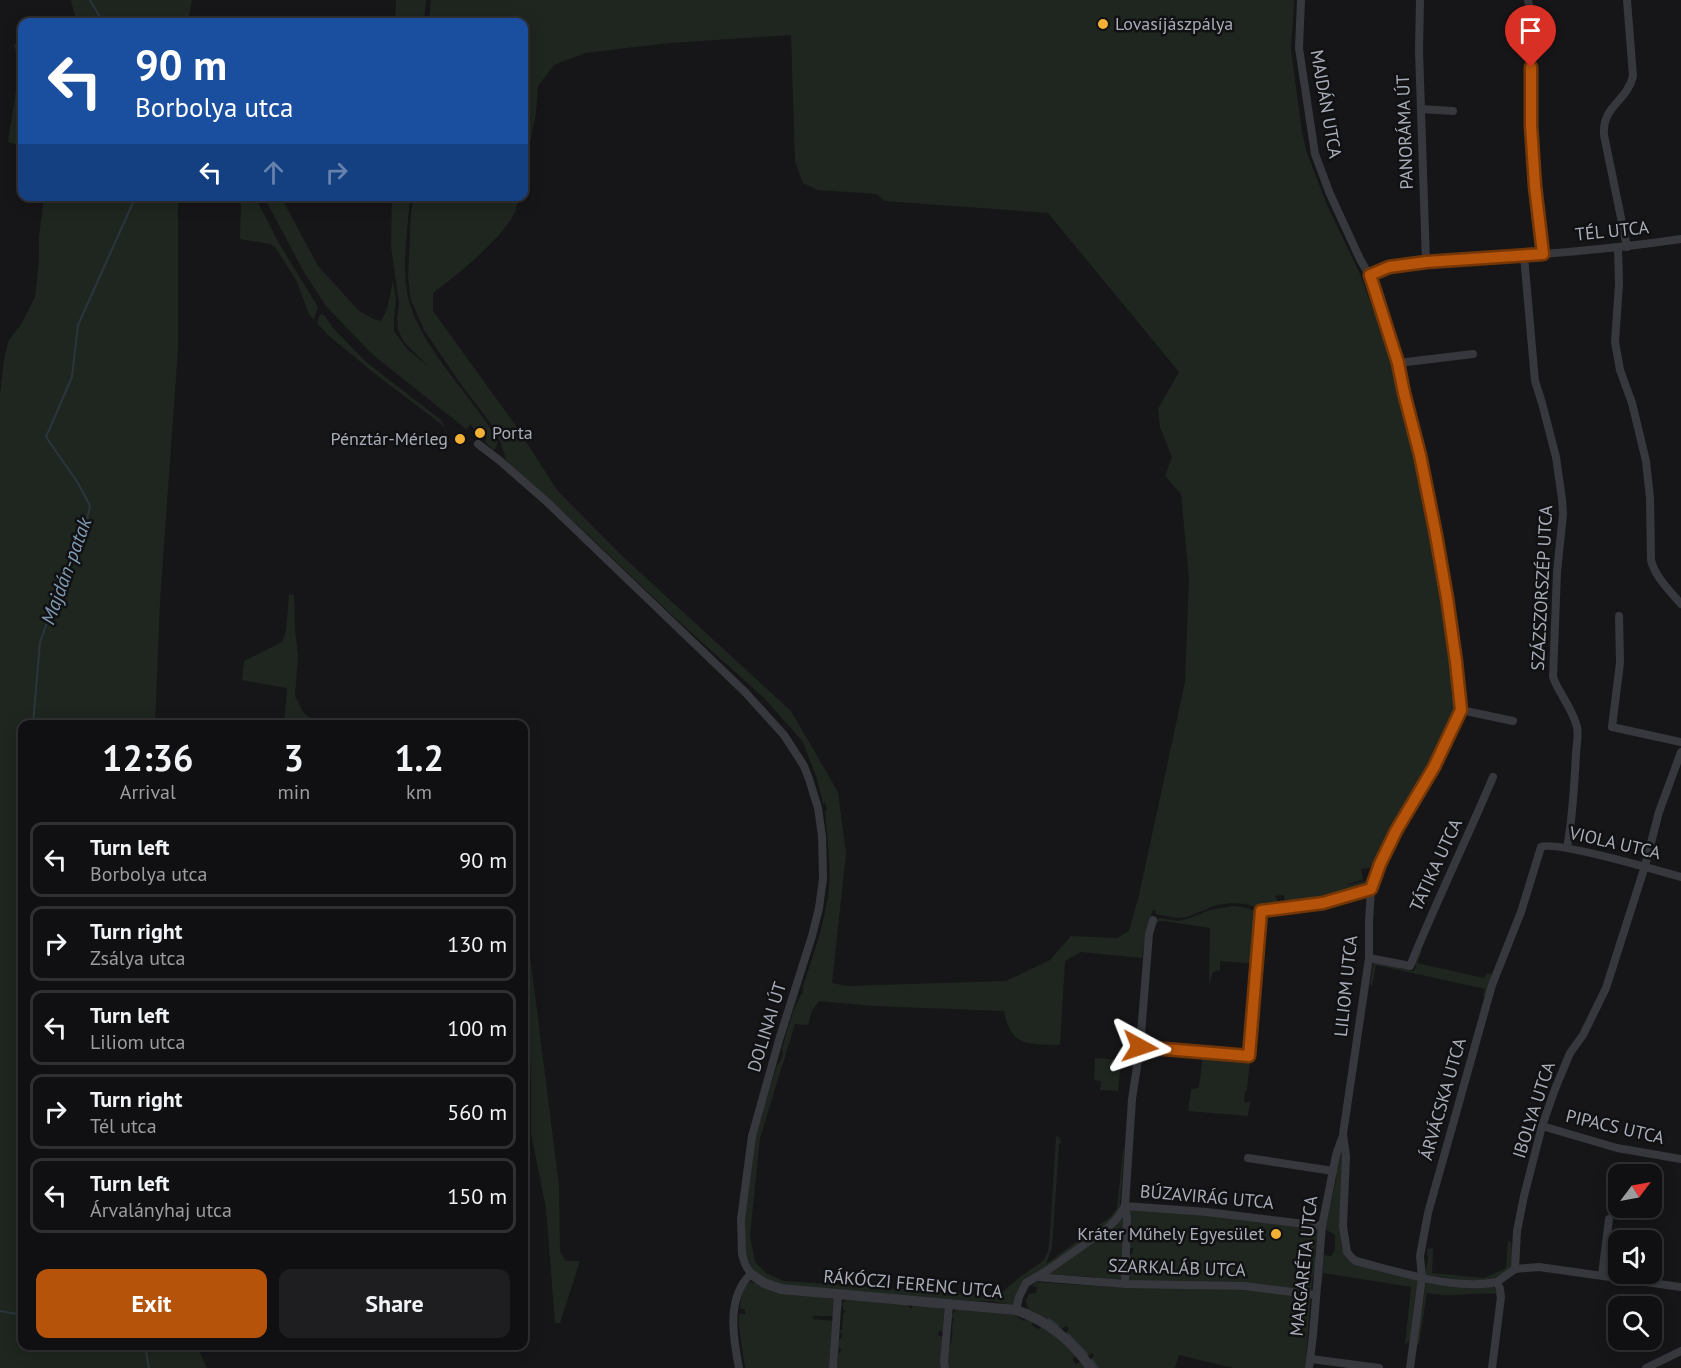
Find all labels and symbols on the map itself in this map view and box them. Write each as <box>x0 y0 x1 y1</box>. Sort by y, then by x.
pin <box>1505 5 1556 67</box>
place label: Lovasíjászpálya <box>1115 12 1233 35</box>
marker: Lovasíjászpálya <box>1096 17 1110 31</box>
street label: MAJDÁN UTCA <box>1306 48 1347 161</box>
street label: PANORÁMA ÚT <box>1391 74 1418 190</box>
street label: TÉL UTCA <box>1574 215 1650 246</box>
place label: Porta <box>492 421 533 444</box>
marker: Porta <box>473 426 487 440</box>
place label: Pénztár-Mérleg <box>331 427 448 450</box>
marker: Pénztár-Mérleg <box>453 432 467 446</box>
street label: SZÁZSZORSZÉP UTCA <box>1526 504 1557 671</box>
water label: Majdán-patak <box>35 513 98 628</box>
street label: TÁTIKA UTCA <box>1404 814 1467 915</box>
street label: VIOLA UTCA <box>1566 821 1663 864</box>
street label: LILIOM UTCA <box>1329 934 1362 1038</box>
street label: DOLINAI ÚT <box>742 979 791 1075</box>
position arrow <box>1108 1015 1172 1079</box>
street label: ÁRVÁCSKA UTCA <box>1414 1035 1471 1163</box>
street label: IBOLYA UTCA <box>1507 1058 1560 1161</box>
street label: PIPACS UTCA <box>1564 1104 1667 1149</box>
north arrow <box>1608 1164 1662 1218</box>
street label: BÚZAVIRÁG UTCA <box>1139 1179 1275 1214</box>
street label: MARGARÉTA UTCA <box>1285 1194 1322 1337</box>
place label: Kráter Műhely Egyesület <box>1077 1222 1264 1245</box>
marker: Kráter Műhely Egyesület <box>1269 1227 1283 1241</box>
street label: SZARKALÁB UTCA <box>1108 1254 1247 1281</box>
street label: RÁKÓCZI FERENC UTCA <box>822 1264 1004 1303</box>

